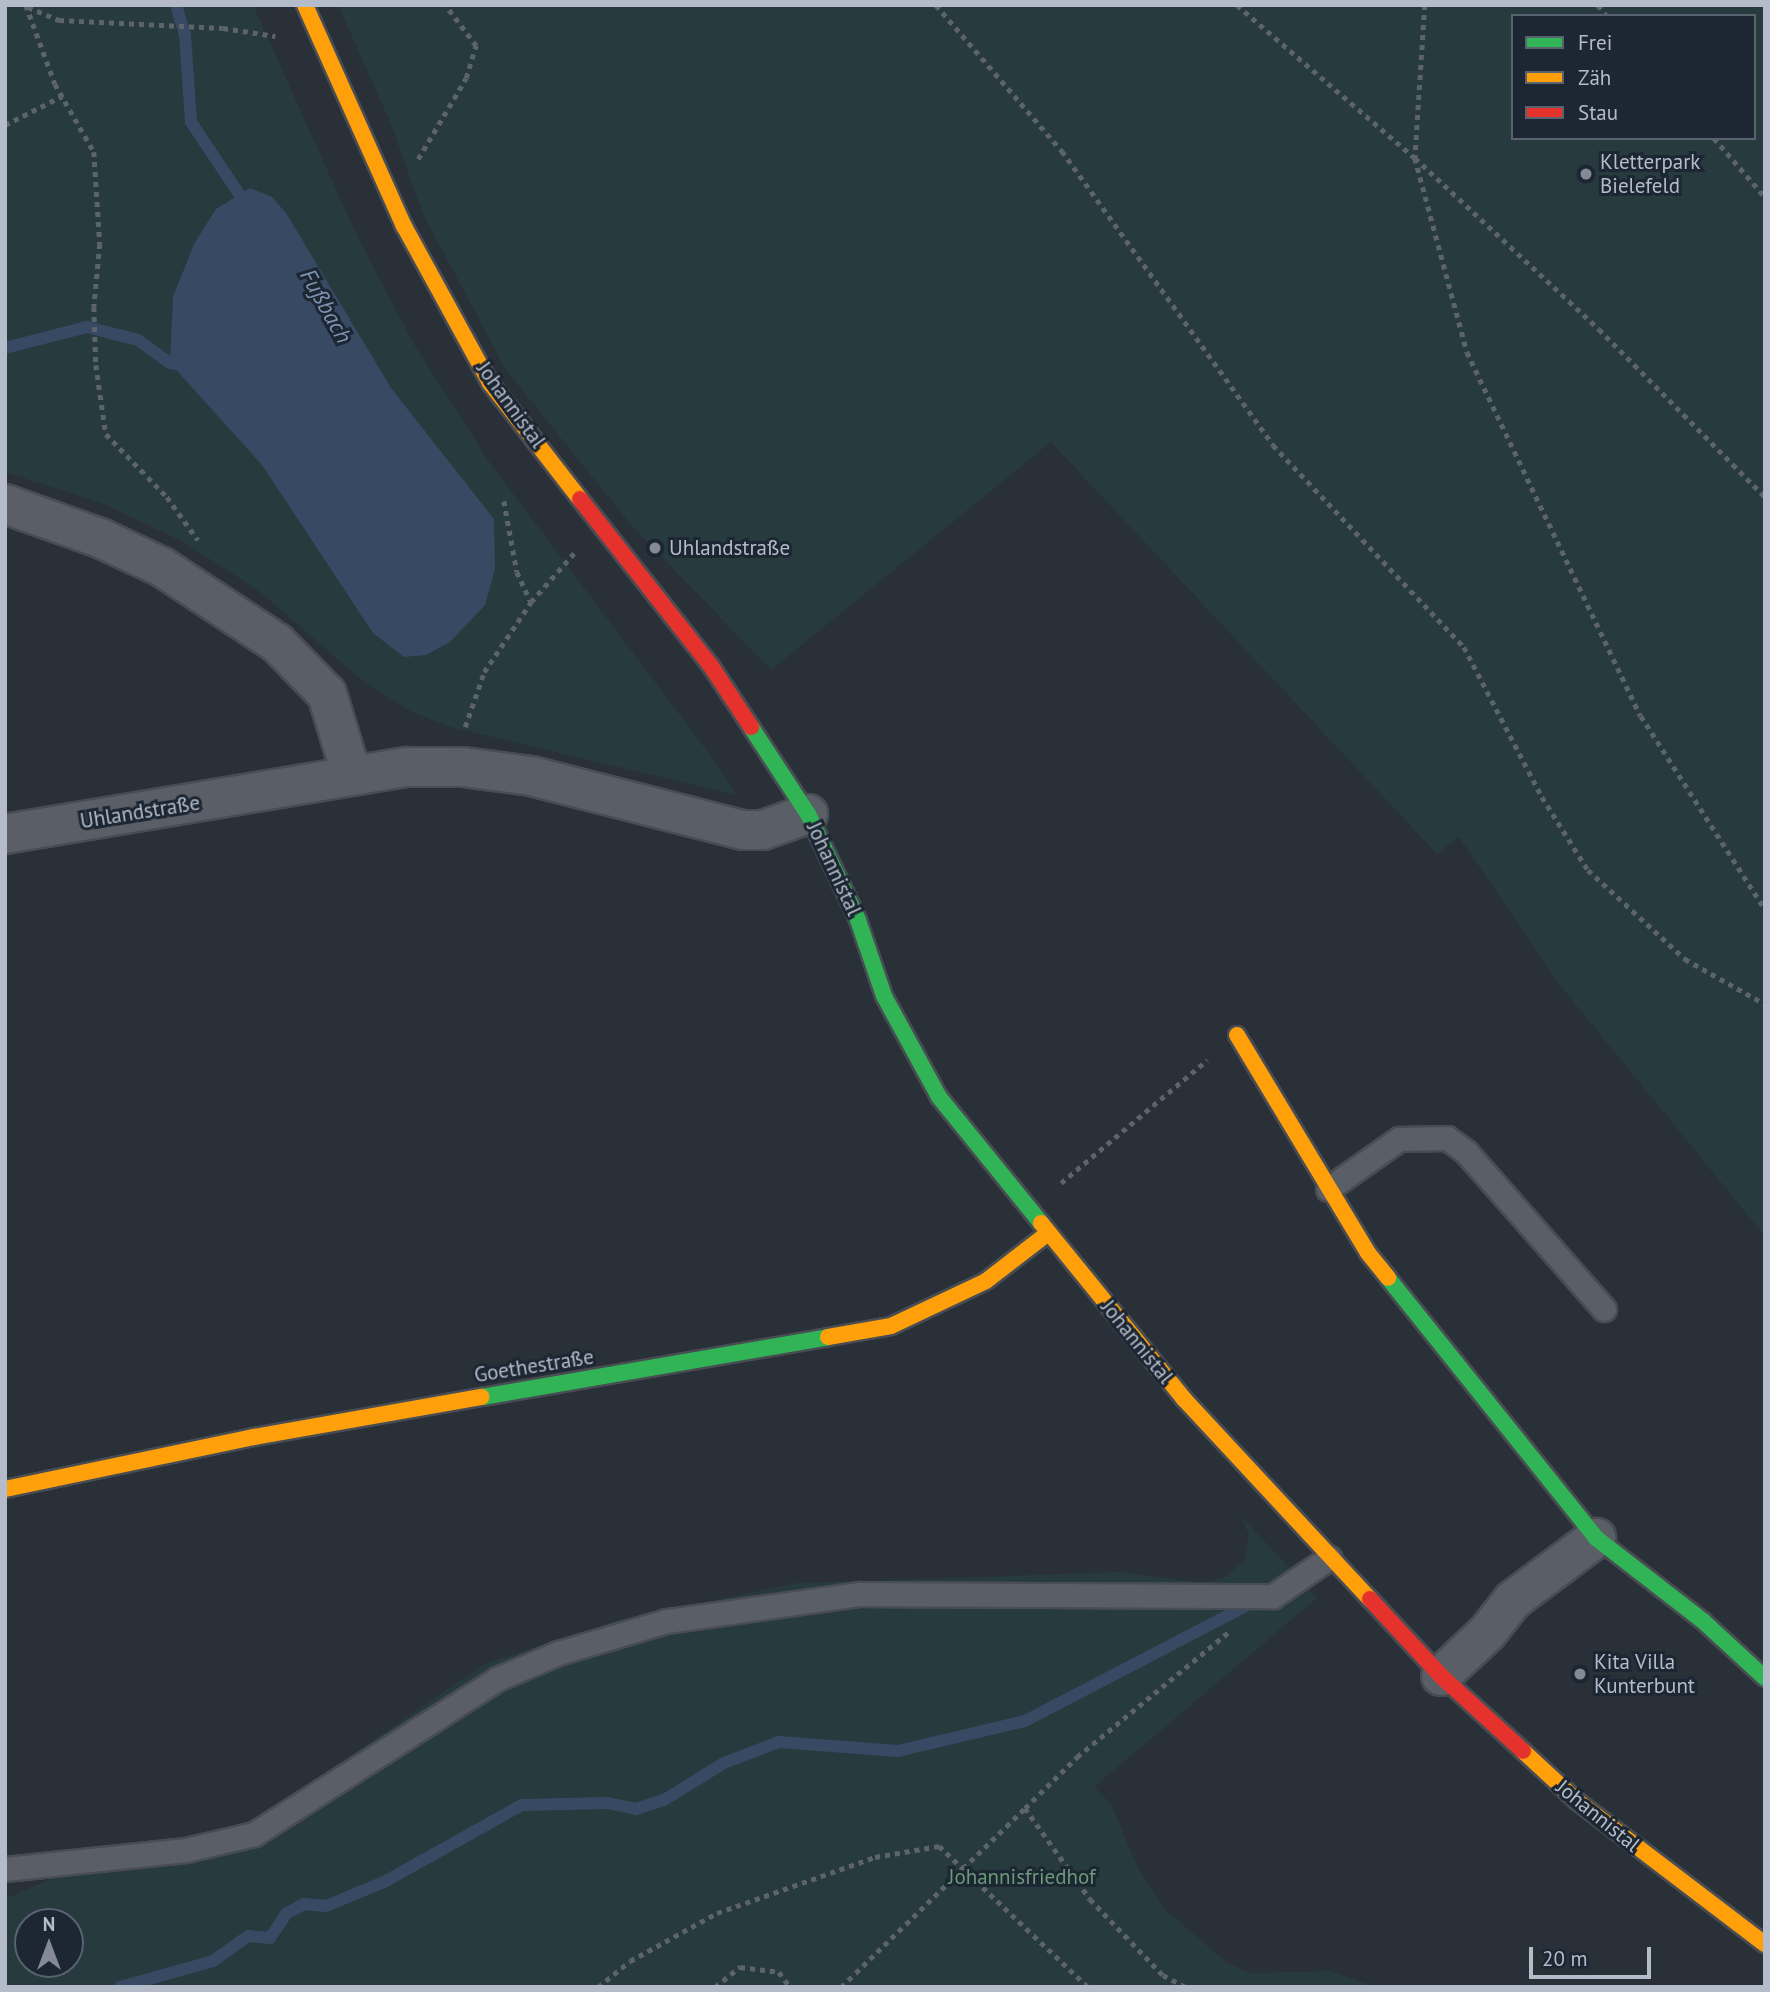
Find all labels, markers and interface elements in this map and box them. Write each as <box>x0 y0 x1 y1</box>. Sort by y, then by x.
legend <box>1511 14 1756 140</box>
text: Frei <box>1578 29 1612 56</box>
text: Zäh <box>1578 64 1611 91</box>
text: Stau <box>1578 99 1618 126</box>
place label: Kletterpark Bielefeld <box>1600 149 1700 199</box>
marker: Kletterpark Bielefeld <box>1578 166 1594 182</box>
water label: Fußbach <box>294 264 358 348</box>
street label: Johannistal <box>471 357 551 453</box>
place label: Uhlandstraße <box>669 535 790 561</box>
marker: Uhlandstraße <box>647 540 663 556</box>
street label: Uhlandstraße <box>78 790 202 834</box>
street label: Johannistal <box>801 818 867 920</box>
street label: Johannistal <box>1096 1295 1178 1389</box>
street label: Goethestraße <box>472 1344 596 1388</box>
place label: Kita Villa Kunterbunt <box>1594 1649 1695 1699</box>
marker: Kita Villa Kunterbunt <box>1572 1666 1588 1682</box>
street label: Johannistal <box>1551 1775 1645 1857</box>
park label: Johannisfriedhof <box>948 1864 1096 1890</box>
north arrow <box>14 1908 84 1978</box>
text: N <box>43 1912 55 1936</box>
scale bar <box>1532 1932 1654 1976</box>
text: 20 m <box>1542 1945 1588 1972</box>

